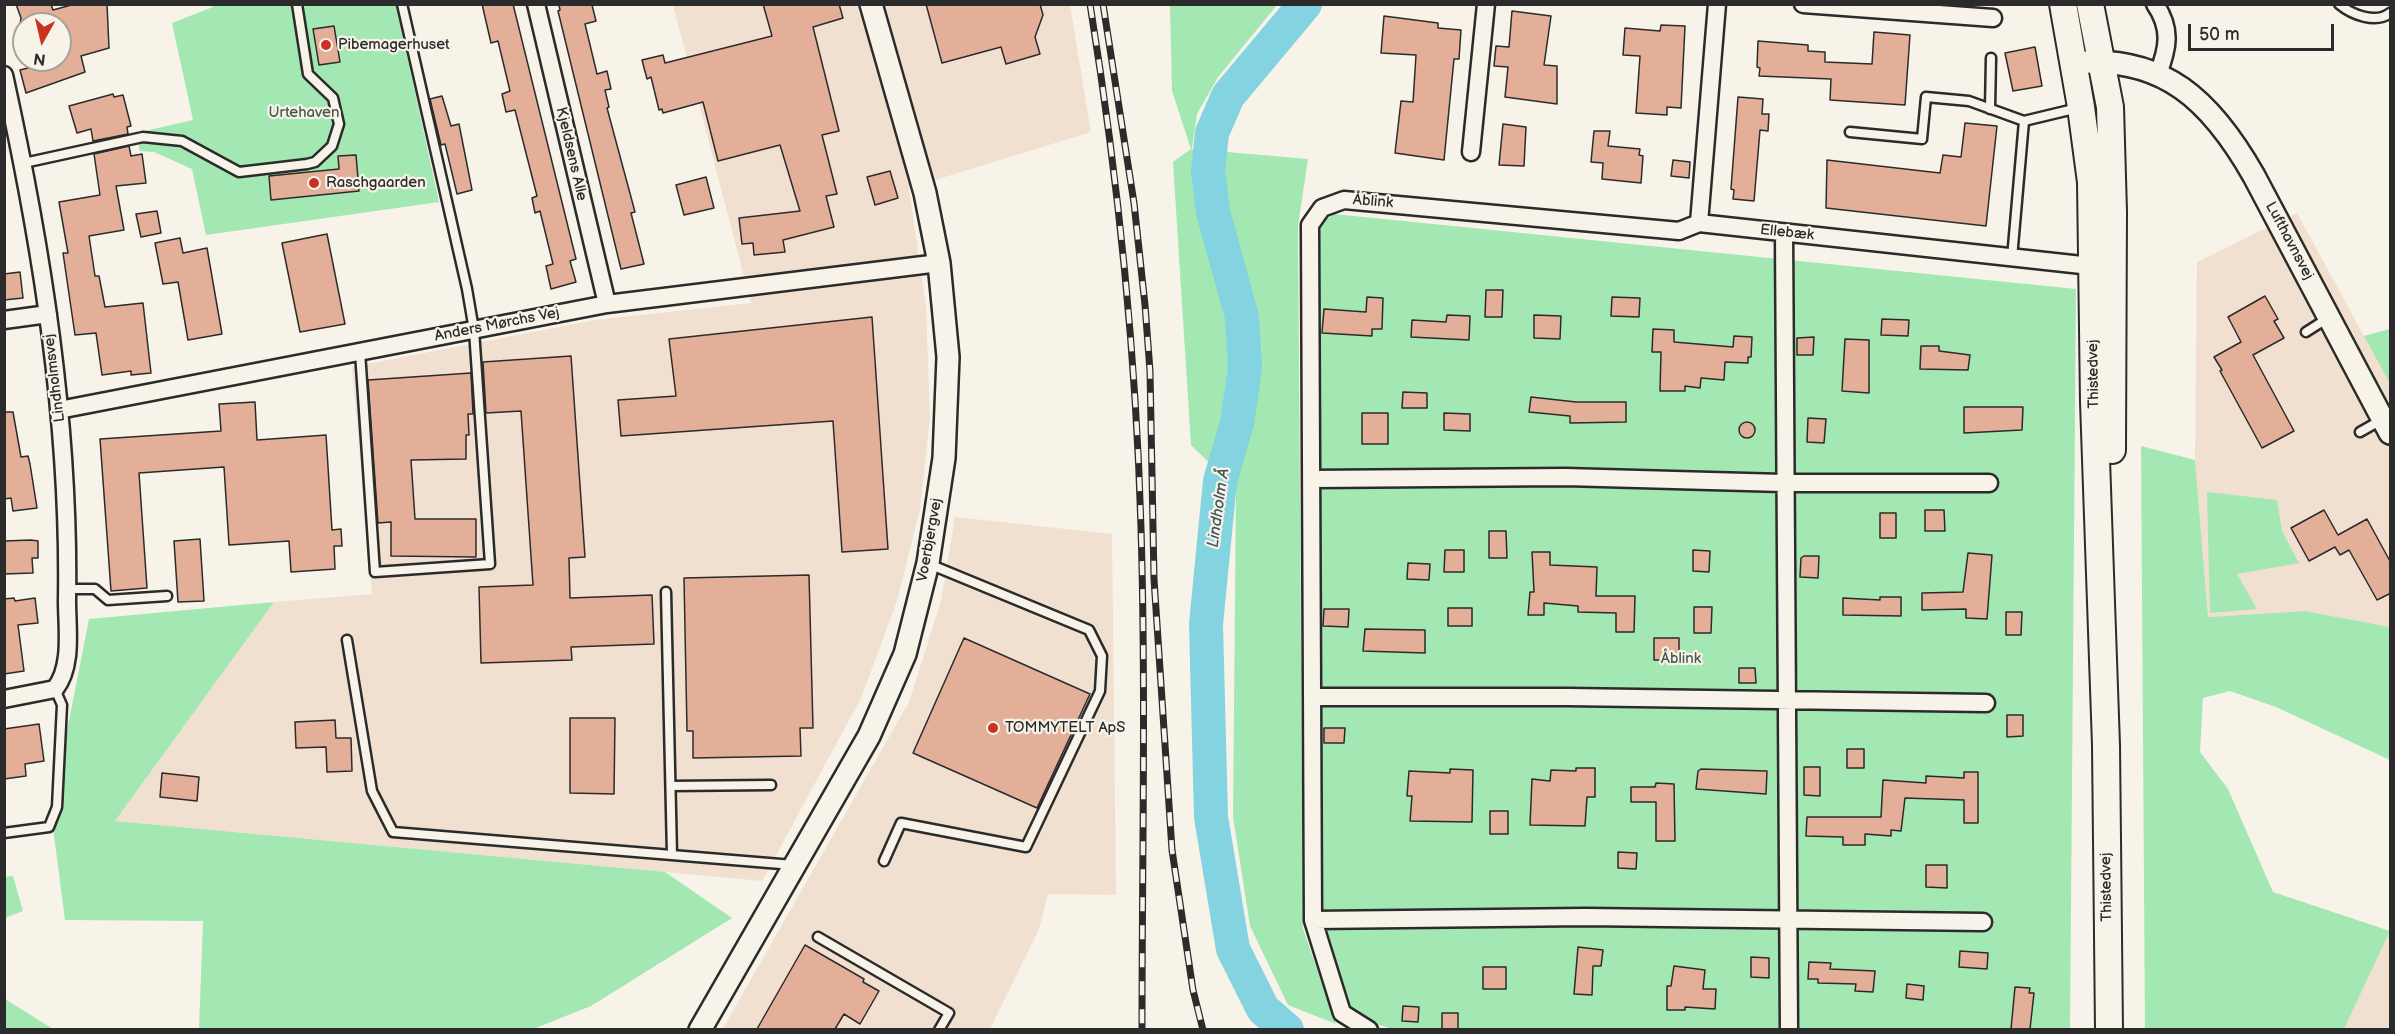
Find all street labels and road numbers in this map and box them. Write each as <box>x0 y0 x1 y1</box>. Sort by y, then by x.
street label: Kjeldsens Alle <box>551 105 591 203</box>
street label: Åblink <box>1352 191 1394 213</box>
street label: Lufthavnsvej <box>2261 199 2317 283</box>
street label: Ellebæk <box>1759 221 1815 245</box>
street label: Anders Mørchs Vej <box>433 304 561 346</box>
street label: Lindholmsvej <box>41 333 69 423</box>
street label: Thistedvej <box>2084 339 2104 409</box>
street label: Voerbjergvej <box>914 497 946 583</box>
street label: Thistedvej <box>2097 852 2117 922</box>

